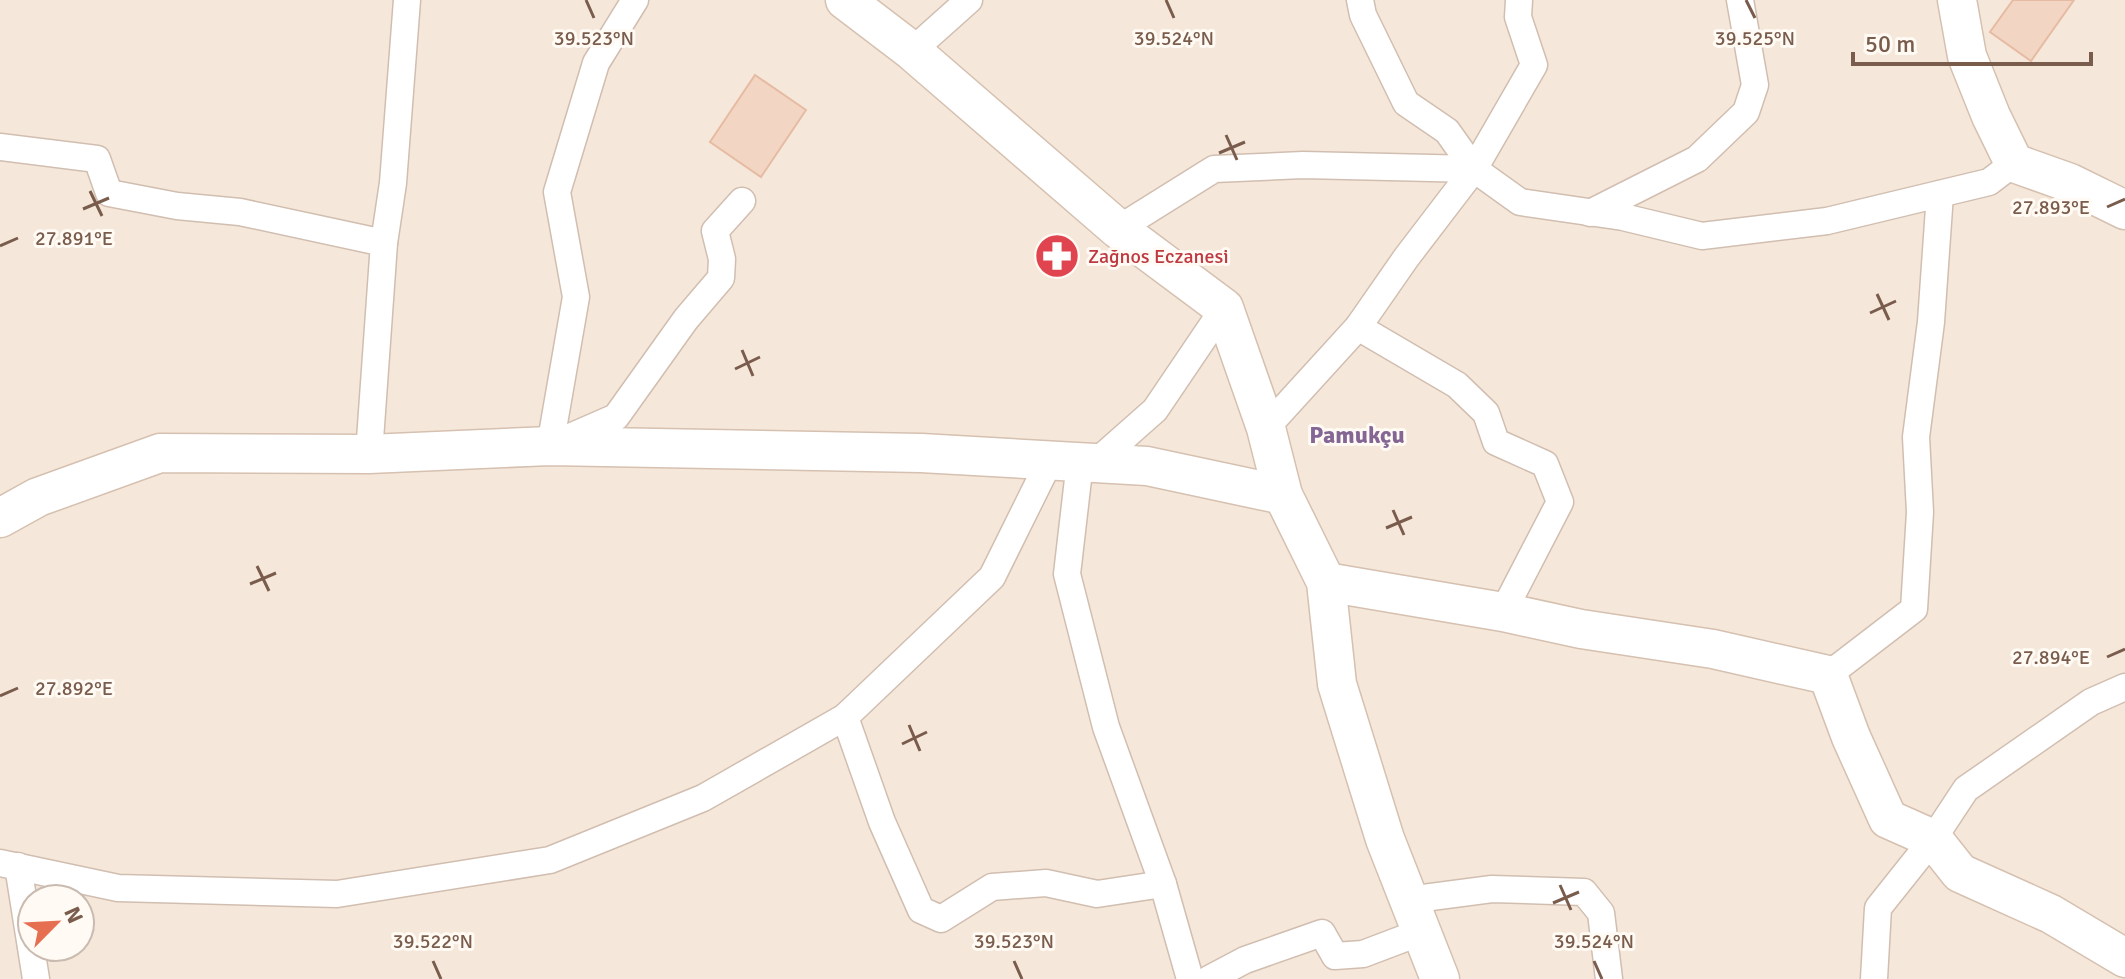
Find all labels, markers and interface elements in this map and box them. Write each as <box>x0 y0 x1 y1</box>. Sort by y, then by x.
scale bar <box>1853 16 2091 66</box>
text: 39.523°N <box>554 26 634 51</box>
text: 39.524°N <box>1134 26 1214 51</box>
text: 39.525°N <box>1715 26 1795 51</box>
text: 50 m <box>1865 29 1915 59</box>
text: 27.893°E <box>2012 195 2090 220</box>
text: 27.891°E <box>35 226 113 251</box>
pharmacy icon: Zağnos Eczanesi <box>1033 232 1081 280</box>
place label: Zağnos Eczanesi <box>1088 244 1229 269</box>
district label: Pamukçu <box>1309 420 1405 450</box>
text: 27.894°E <box>2012 645 2090 670</box>
text: 27.892°E <box>35 676 113 701</box>
north arrow <box>16 883 96 963</box>
text: N <box>58 903 89 928</box>
text: 39.522°N <box>393 929 473 954</box>
text: 39.523°N <box>974 929 1054 954</box>
text: 39.524°N <box>1554 929 1634 954</box>

